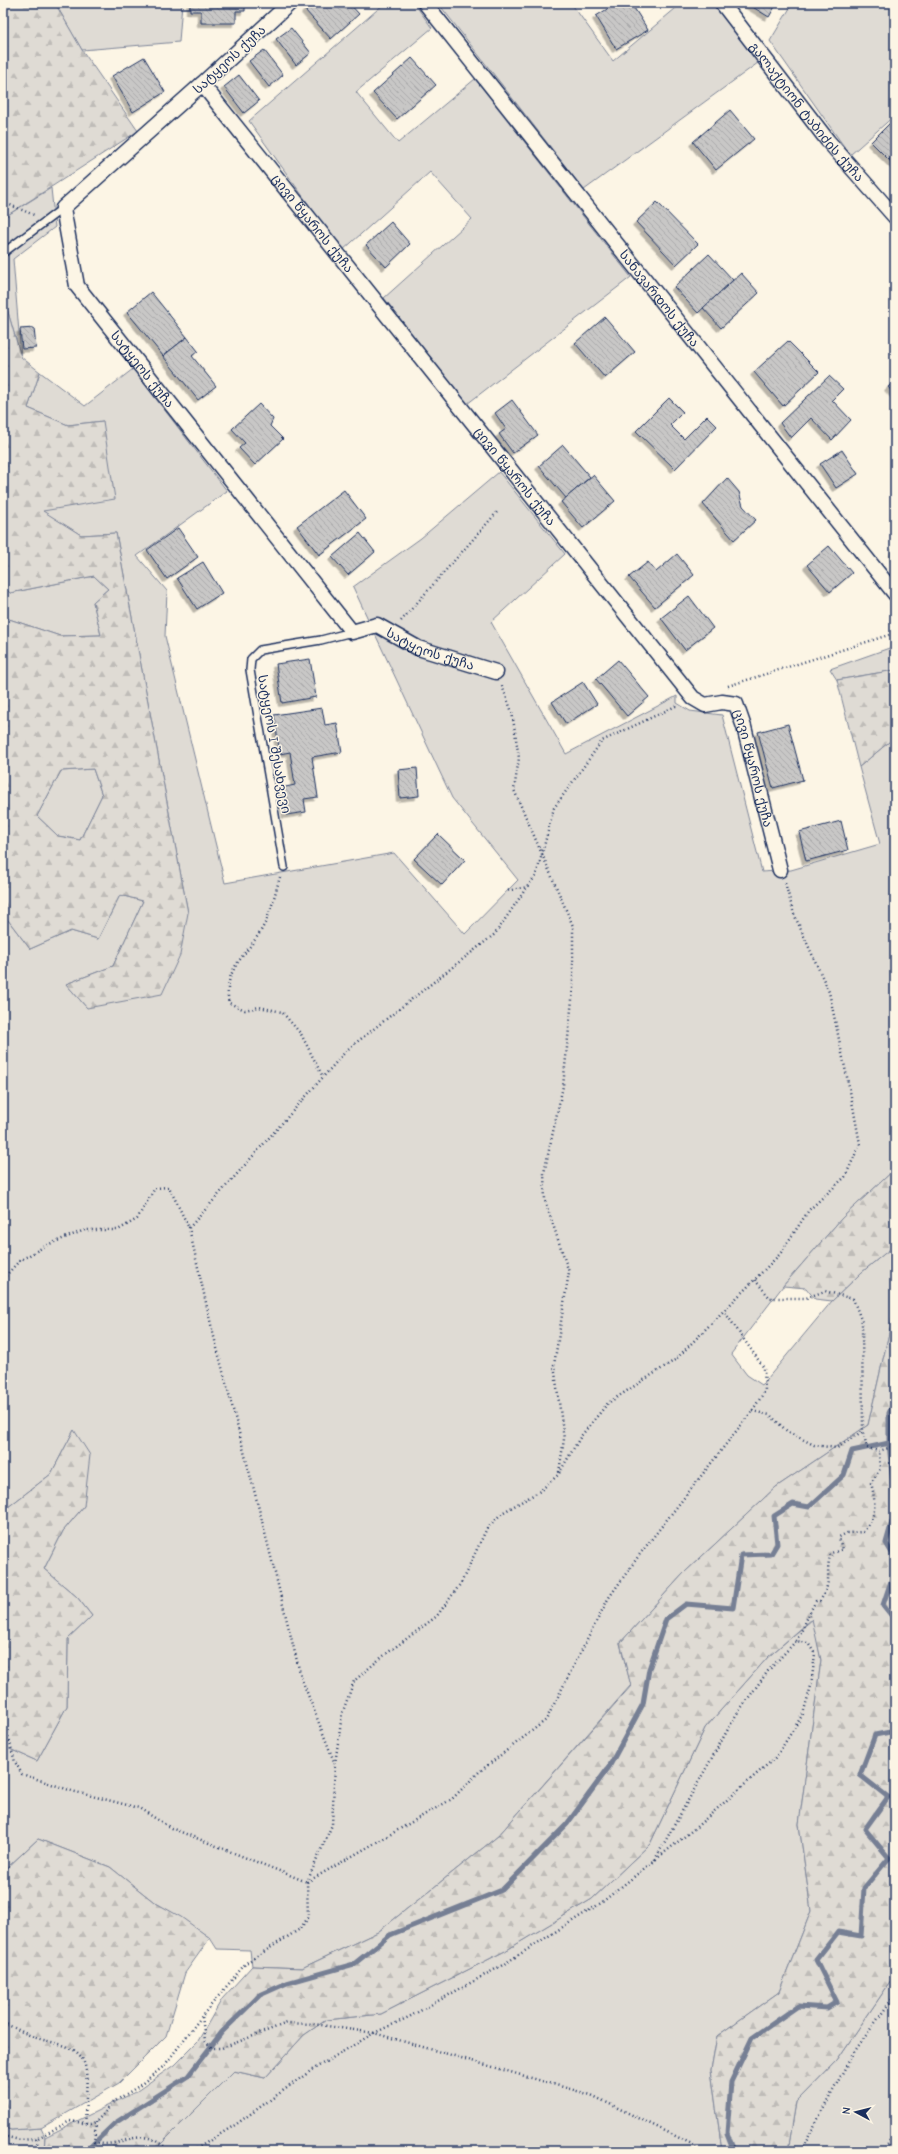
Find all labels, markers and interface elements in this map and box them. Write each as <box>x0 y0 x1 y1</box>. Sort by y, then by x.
street label: სატყეოს ქუჩა <box>190 22 269 97</box>
street label: გალაქტიონ ტაბიძის ქუჩა <box>747 39 867 185</box>
street label: ცივი წყაროს ქუჩა <box>269 171 357 275</box>
street label: სანავარდოს ქუჩა <box>616 247 702 350</box>
street label: სატყეოს ქუჩა <box>108 328 177 410</box>
street label: ცივი წყაროს ქუჩა <box>471 424 559 528</box>
street label: სატყეოს ქუჩა <box>384 625 476 673</box>
street label: სატყეოს I შესახვევი <box>255 674 294 815</box>
street label: ცივი წყაროს ქუჩა <box>730 707 776 829</box>
north arrow <box>836 2092 876 2132</box>
text: N <box>840 2106 853 2115</box>

